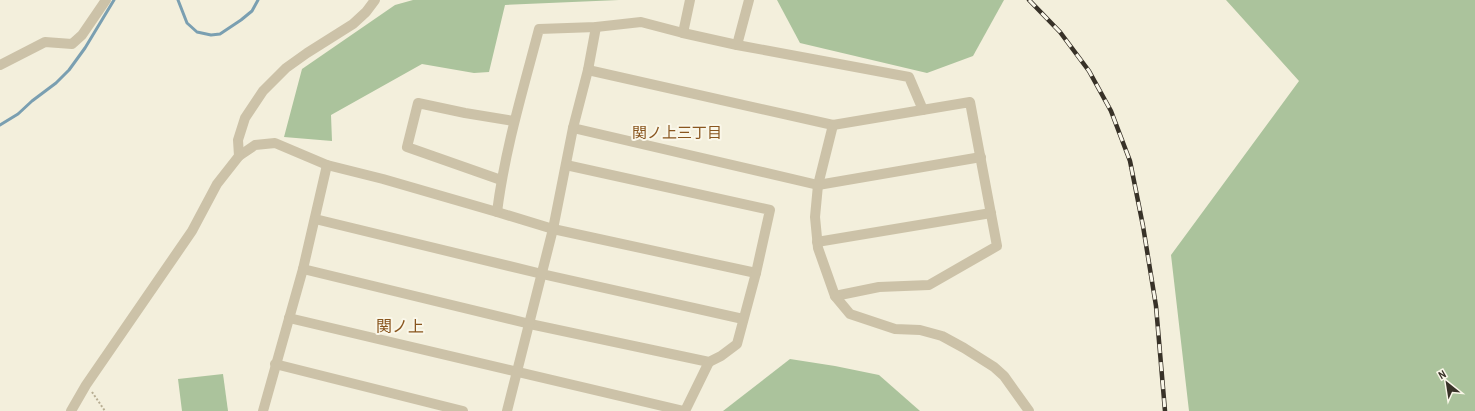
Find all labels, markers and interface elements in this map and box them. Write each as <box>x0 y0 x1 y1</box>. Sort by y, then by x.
district label: 関ノ上三丁目 <box>632 122 722 143</box>
district label: 関ノ上 <box>376 315 424 337</box>
north arrow <box>1427 363 1467 403</box>
text: N <box>1436 367 1448 382</box>

